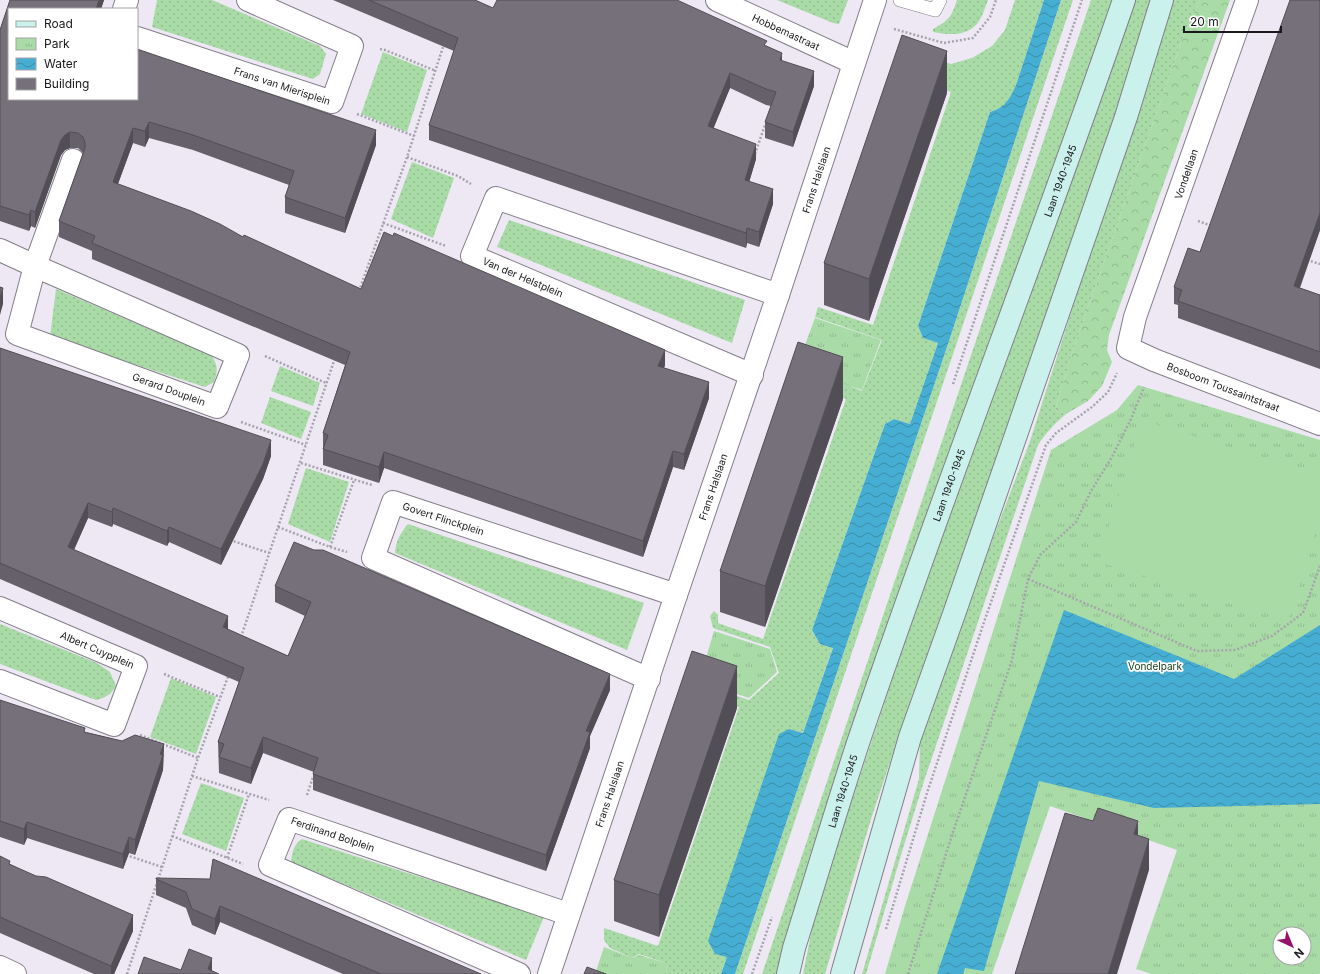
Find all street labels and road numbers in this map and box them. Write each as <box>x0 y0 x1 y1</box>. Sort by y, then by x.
street label: Hobbemastraat <box>750 11 822 53</box>
street label: Frans van Mierisplein <box>233 64 332 107</box>
street label: Laan 1940-1945 <box>1041 143 1079 219</box>
street label: Frans Halslaan <box>799 145 832 214</box>
street label: Vondellaan <box>1172 147 1200 201</box>
street label: Van der Helstplein <box>481 255 565 299</box>
street label: Bosboom Toussaintstraat <box>1165 360 1282 414</box>
street label: Gerard Douplein <box>131 370 207 408</box>
street label: Laan 1940-1945 <box>930 447 967 523</box>
street label: Frans Halslaan <box>696 452 730 522</box>
street label: Govert Flinckplein <box>401 500 486 538</box>
street label: Albert Cuypplein <box>59 629 136 671</box>
street label: Laan 1940-1945 <box>825 753 860 829</box>
street label: Frans Halslaan <box>593 759 626 829</box>
street label: Ferdinand Bolplein <box>290 814 376 854</box>

